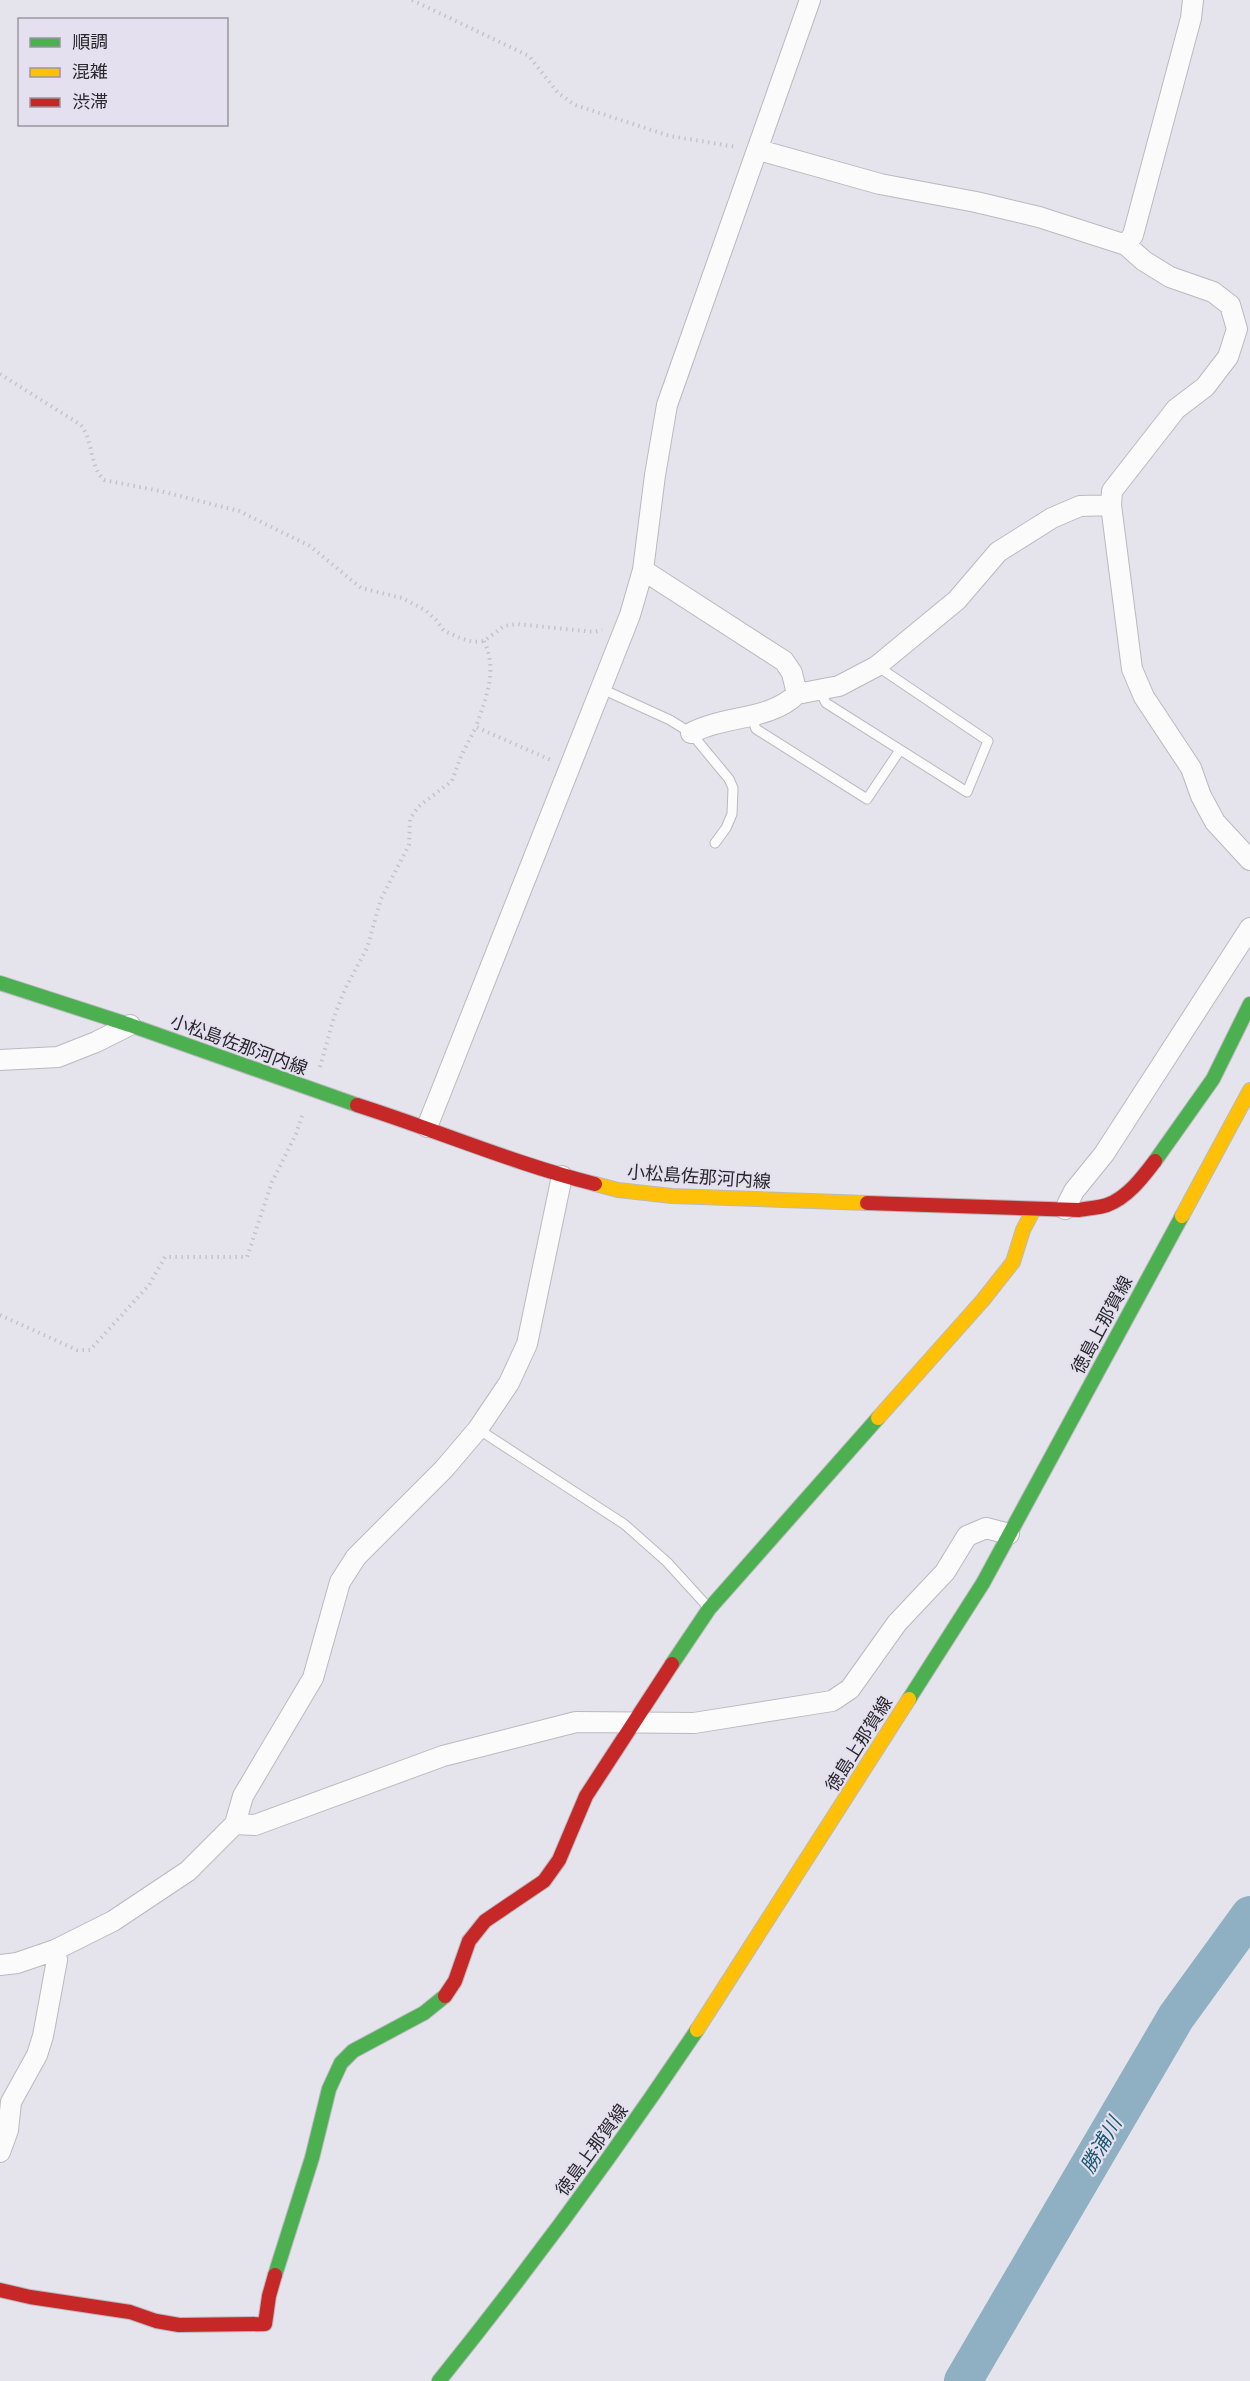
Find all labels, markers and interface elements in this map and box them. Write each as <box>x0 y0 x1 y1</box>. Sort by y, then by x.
legend <box>18 18 228 126</box>
text: 順調 <box>72 29 108 53</box>
text: 混雑 <box>72 59 108 83</box>
text: 渋滞 <box>72 89 108 113</box>
street label: 小松島佐那河内線 <box>168 1008 311 1080</box>
street label: 小松島佐那河内線 <box>626 1159 772 1193</box>
street label: 徳島上那賀線 <box>1065 1271 1137 1378</box>
street label: 徳島上那賀線 <box>819 1691 897 1796</box>
street label: 徳島上那賀線 <box>550 2099 633 2200</box>
water label: 勝浦川 <box>1074 2110 1128 2177</box>

